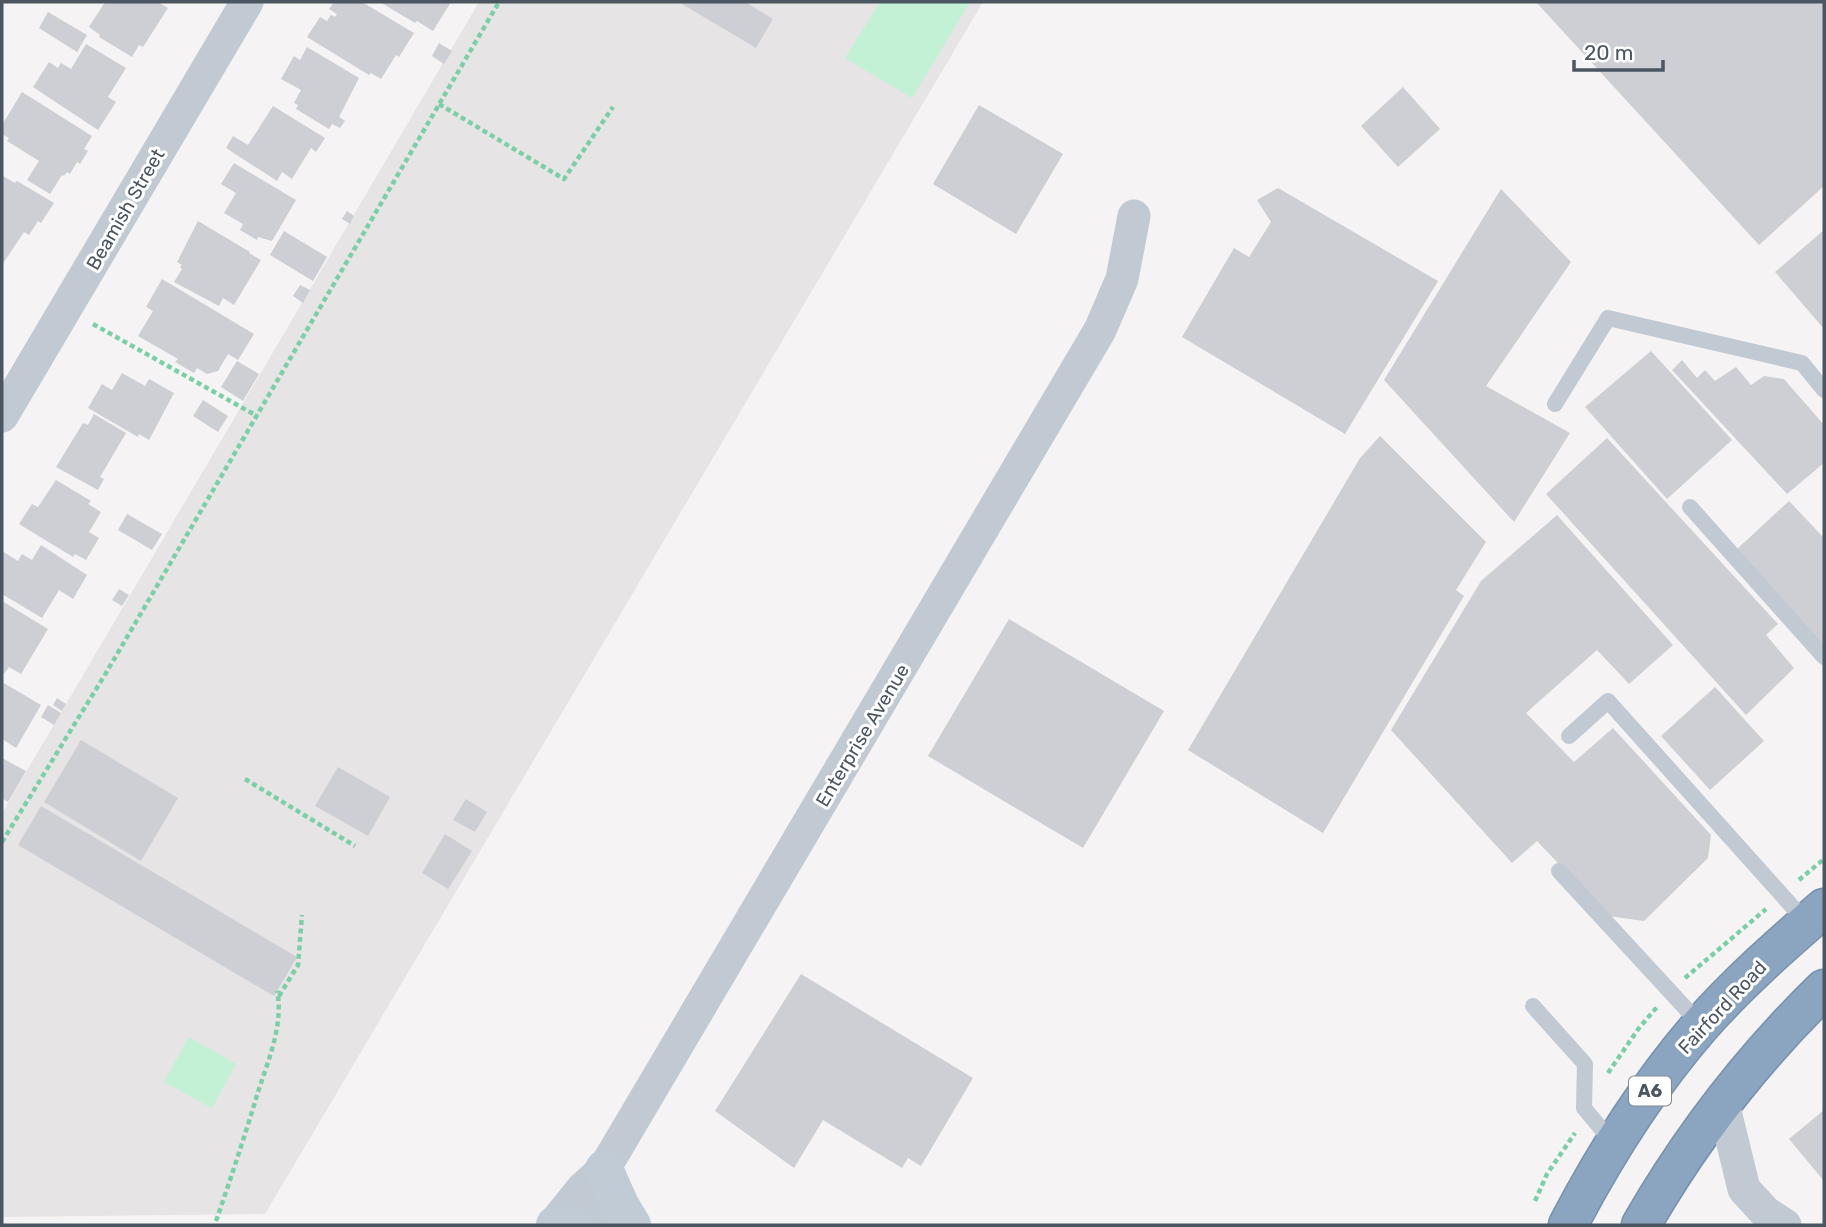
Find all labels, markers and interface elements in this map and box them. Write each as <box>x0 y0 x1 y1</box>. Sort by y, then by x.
scale bar <box>1574 28 1663 72</box>
text: 20 m <box>1584 40 1633 65</box>
street label: Beamish Street <box>81 144 170 274</box>
street label: Enterprise Avenue <box>811 660 914 811</box>
street label: Fairford Road <box>1673 956 1771 1059</box>
road number: A6 <box>1629 1076 1671 1106</box>

